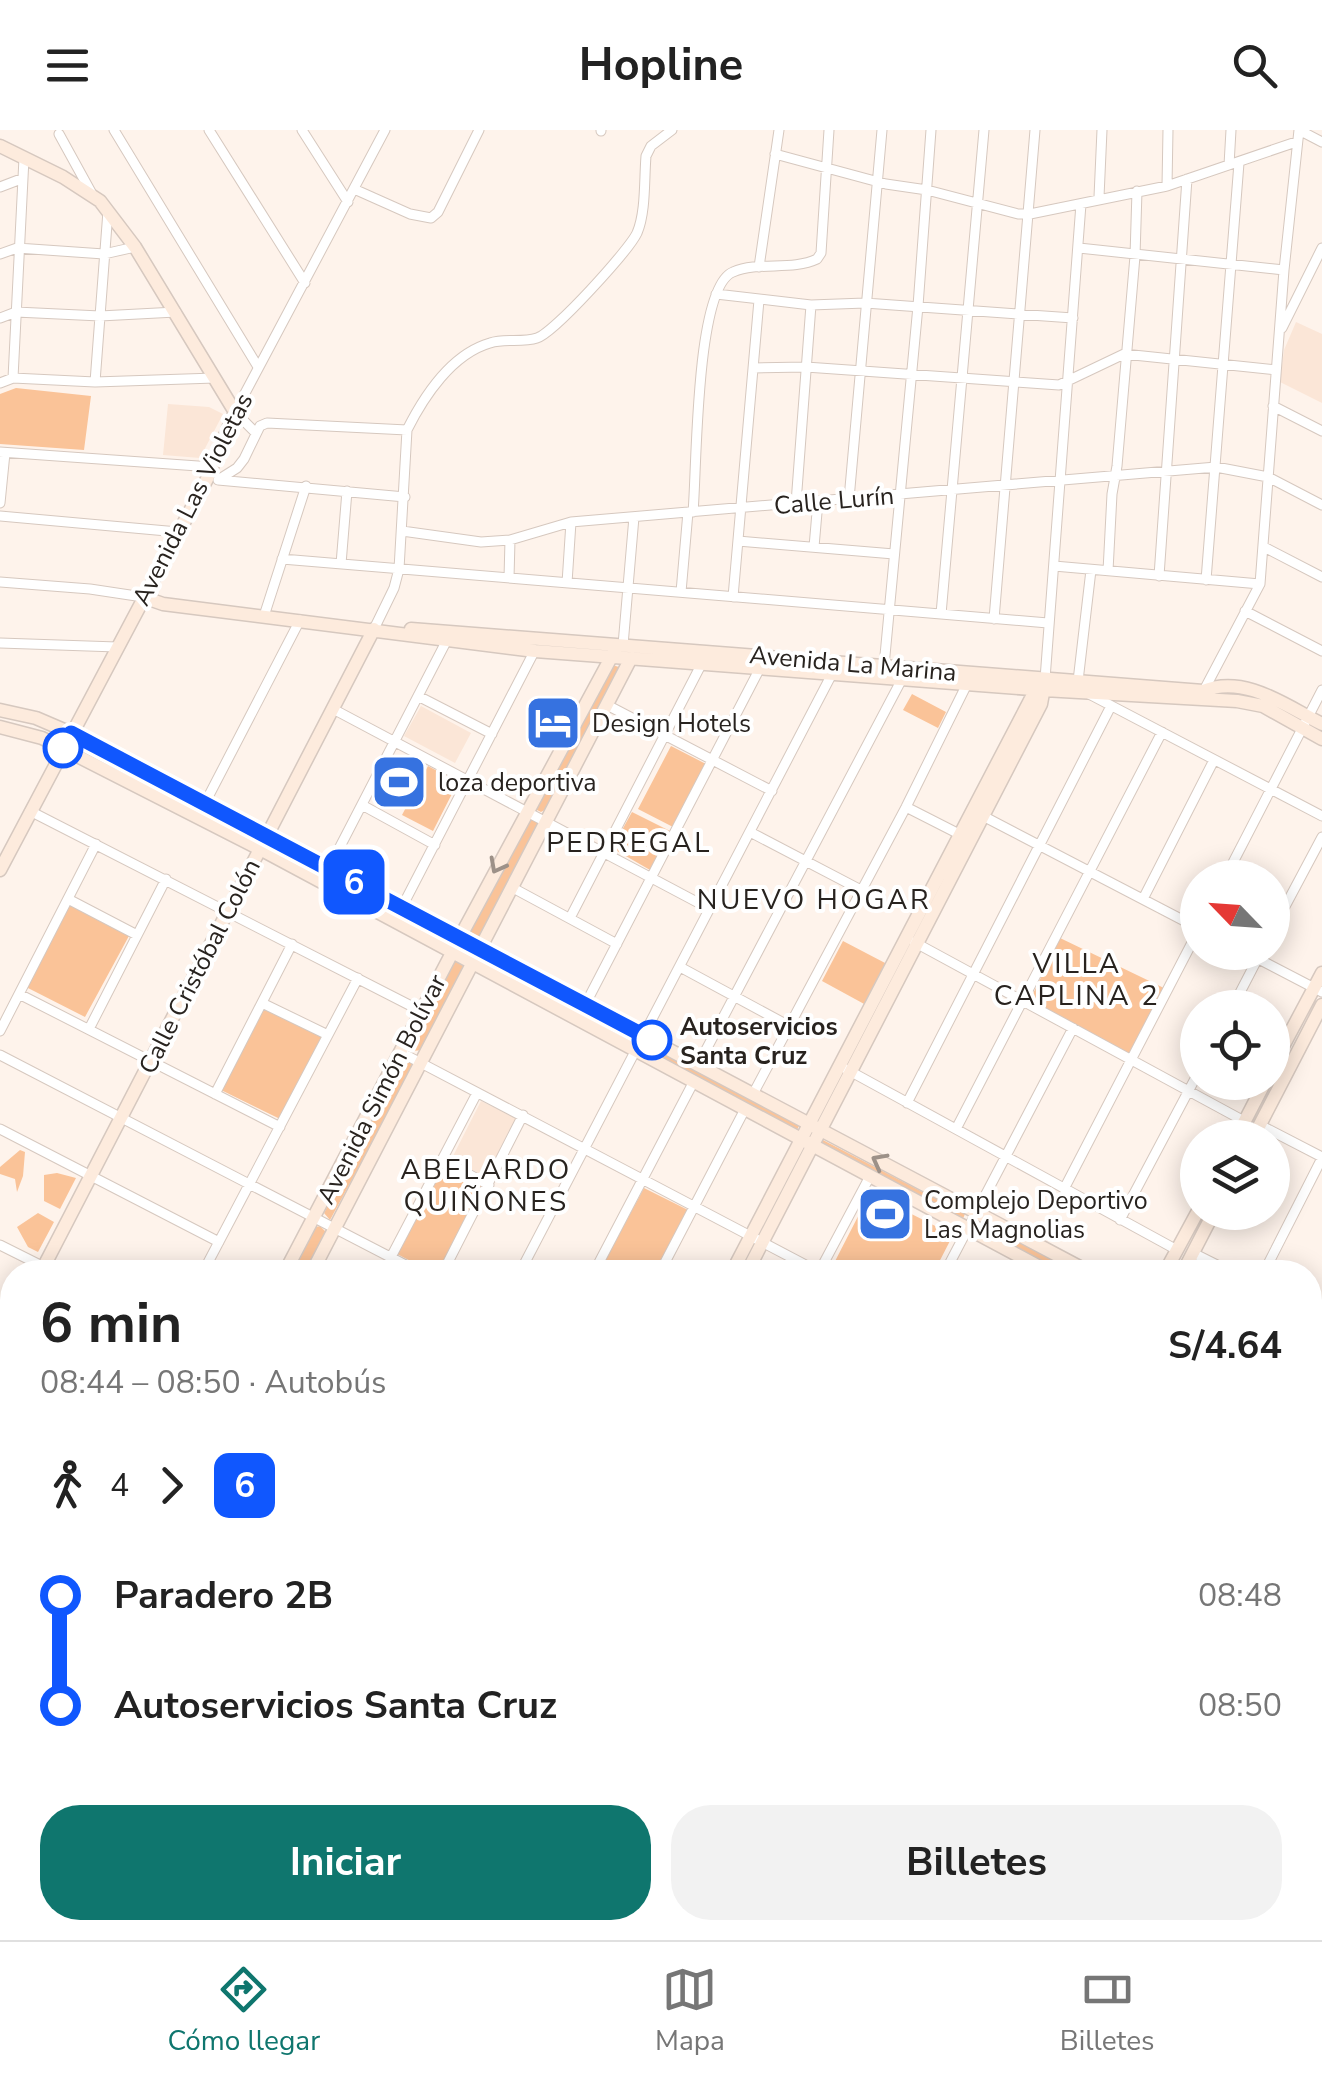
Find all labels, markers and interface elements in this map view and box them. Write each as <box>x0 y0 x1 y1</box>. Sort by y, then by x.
text: Hopline <box>579 35 743 96</box>
icon: menu <box>40 38 95 93</box>
icon: search <box>1227 38 1282 93</box>
street label: Avenida Las Violetas <box>124 387 261 612</box>
street label: Calle Lurín <box>773 479 896 523</box>
street label: Avenida La Marina <box>748 638 958 690</box>
hotel icon: Design Hotels <box>523 693 583 753</box>
place label: Design Hotels <box>592 707 751 741</box>
unlabelled marker <box>44 729 82 767</box>
sports icon: loza deportiva <box>369 752 429 812</box>
place label: loza deportiva <box>438 766 597 800</box>
district label: PEDREGAL <box>546 824 712 862</box>
line badge: 6 <box>322 850 386 914</box>
street label: Calle Cristóbal Colón <box>131 853 269 1080</box>
one-way arrow <box>490 856 510 874</box>
text: 6 <box>343 859 365 906</box>
north arrow <box>1180 860 1290 970</box>
map controls <box>1180 860 1290 1230</box>
district label: NUEVO HOGAR <box>697 881 931 919</box>
district label: VILLA CAPLINA 2 <box>994 945 1160 1015</box>
street label: Avenida Simón Bolívar <box>309 969 455 1210</box>
button: locate <box>1180 990 1290 1100</box>
place label: Autoservicios Santa Cruz <box>680 1010 838 1073</box>
marker: Autoservicios Santa Cruz <box>633 1021 671 1059</box>
button: layers <box>1180 1120 1290 1230</box>
district label: ABELARDO QUIÑONES <box>400 1151 572 1221</box>
one-way arrow <box>872 1154 890 1173</box>
sports icon: Complejo Deportivo Las Magnolias <box>855 1184 915 1244</box>
place label: Complejo Deportivo Las Magnolias <box>924 1184 1148 1247</box>
text: 6 min <box>40 1286 182 1361</box>
text: S/4.64 <box>1168 1320 1282 1371</box>
text: 08:44 – 08:50 · Autobús <box>40 1361 387 1404</box>
icon: walk <box>40 1458 95 1513</box>
icon: forward <box>144 1458 199 1513</box>
text: 6 <box>234 1462 255 1509</box>
text: 4 <box>110 1464 129 1507</box>
text: Paradero 2B <box>114 1570 333 1621</box>
text: 08:48 <box>1198 1574 1282 1617</box>
text: Autoservicios Santa Cruz <box>114 1680 557 1731</box>
text: 08:50 <box>1198 1684 1282 1727</box>
button: Iniciar <box>40 1805 651 1920</box>
button: Billetes <box>671 1805 1282 1920</box>
tab: Cómo llegar <box>167 1962 320 2060</box>
tab: Mapa <box>655 1962 725 2060</box>
tab: Billetes <box>1060 1962 1155 2060</box>

